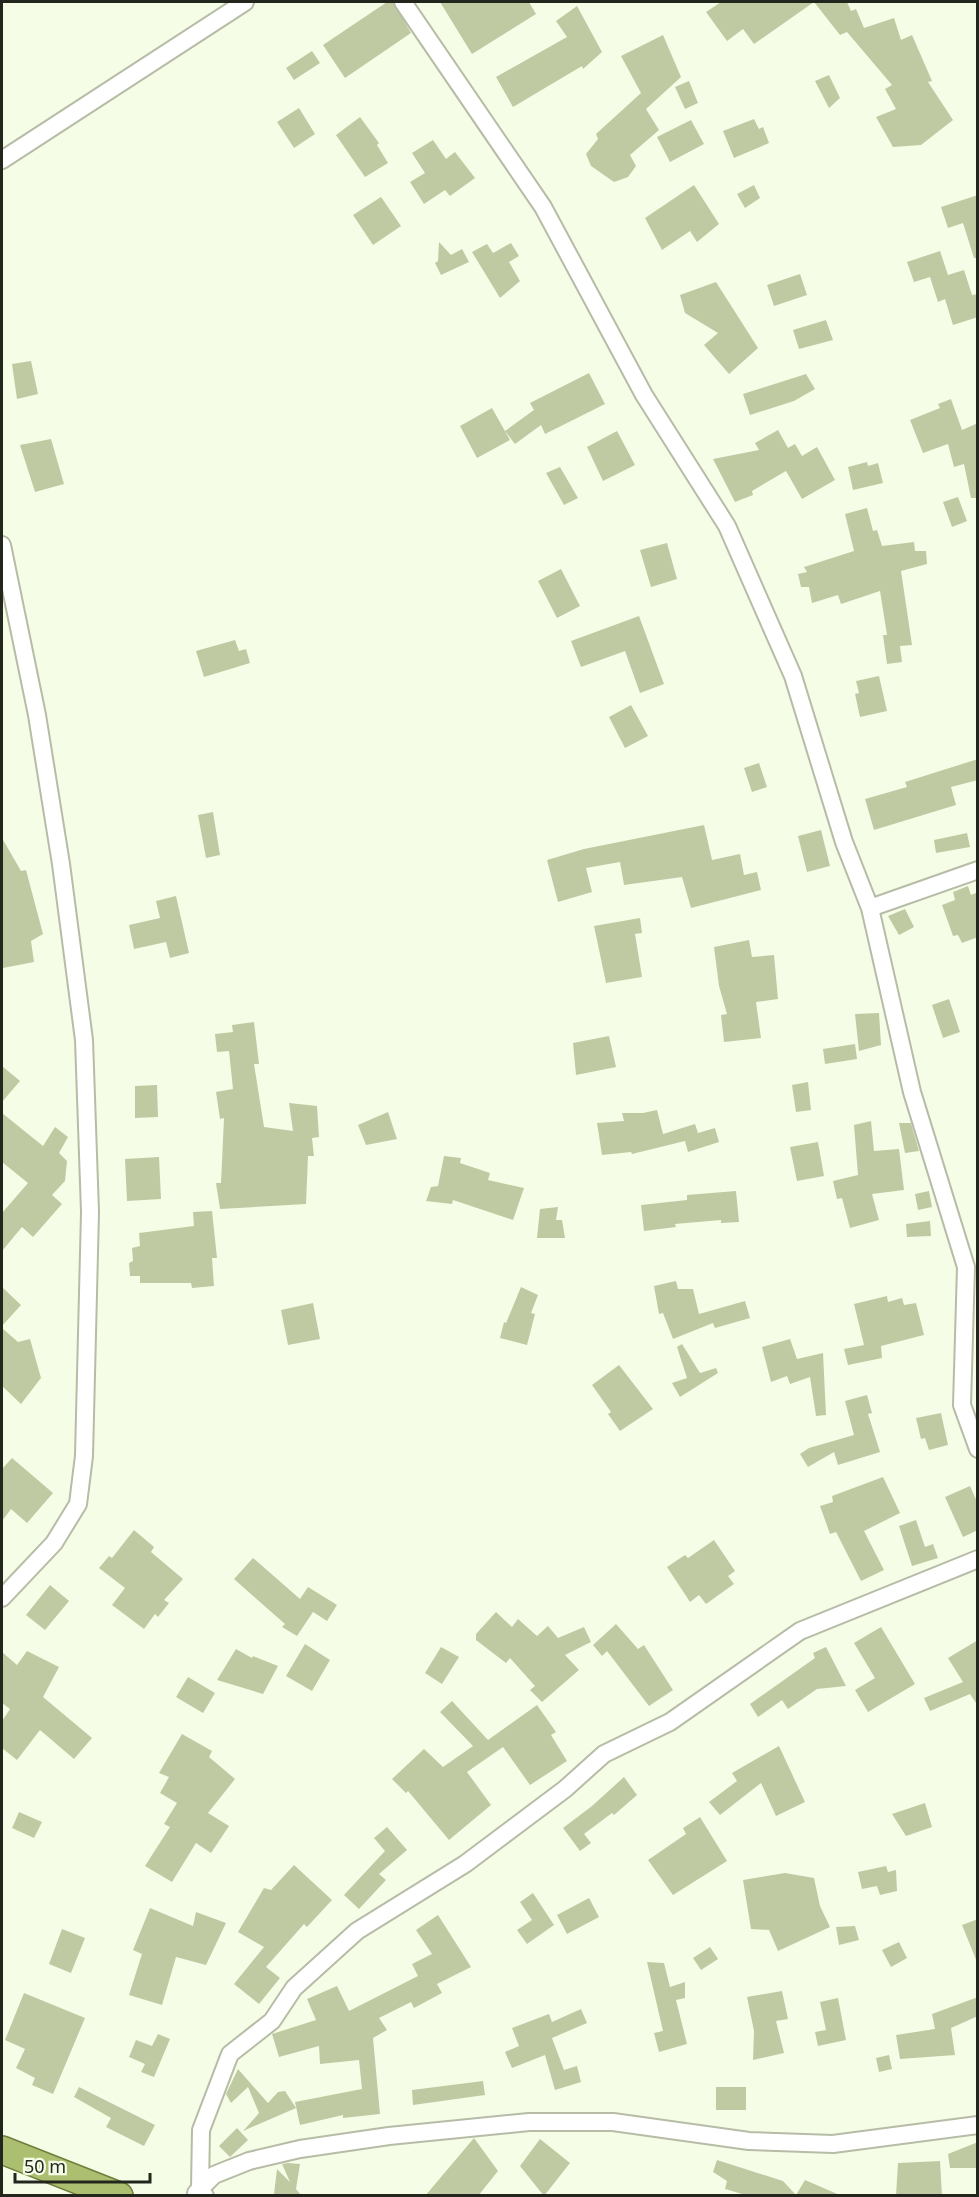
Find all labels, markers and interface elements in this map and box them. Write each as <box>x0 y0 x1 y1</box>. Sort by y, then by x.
scale bar <box>15 2146 150 2184</box>
text: 50 m <box>24 2154 66 2178</box>

